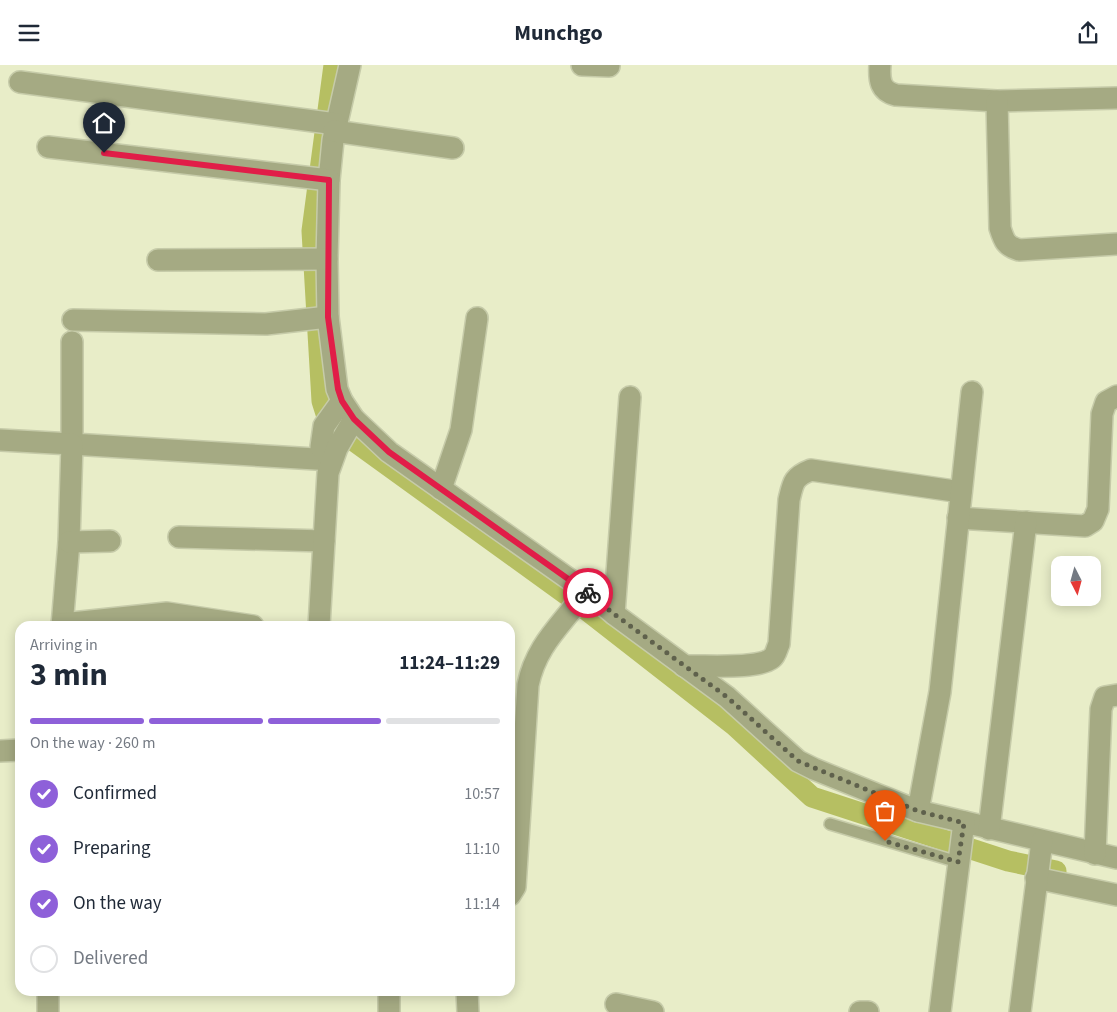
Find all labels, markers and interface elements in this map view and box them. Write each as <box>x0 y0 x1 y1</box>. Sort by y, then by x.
text: Munchgo <box>514 17 603 49</box>
icon: menu <box>15 19 43 47</box>
icon: share <box>1074 19 1102 47</box>
pin <box>83 102 125 153</box>
icon: home <box>90 109 118 137</box>
north arrow <box>1051 556 1101 606</box>
map controls <box>1051 556 1101 606</box>
courier <box>563 568 613 618</box>
icon: bike <box>574 579 602 607</box>
text: Arriving in <box>30 634 98 656</box>
text: 11:24–11:29 <box>399 650 500 677</box>
text: 3 min <box>30 652 108 698</box>
text: On the way · 260 m <box>30 732 155 754</box>
icon: check <box>30 780 58 808</box>
text: Confirmed <box>73 780 157 807</box>
text: 10:57 <box>464 783 500 805</box>
pin <box>864 790 906 841</box>
icon: bag <box>871 797 899 825</box>
icon: check <box>30 835 58 863</box>
text: Preparing <box>73 835 151 862</box>
text: 11:10 <box>464 838 500 860</box>
icon: check <box>30 890 58 918</box>
text: On the way <box>73 890 162 917</box>
text: 11:14 <box>464 893 500 915</box>
text: Delivered <box>73 945 148 972</box>

